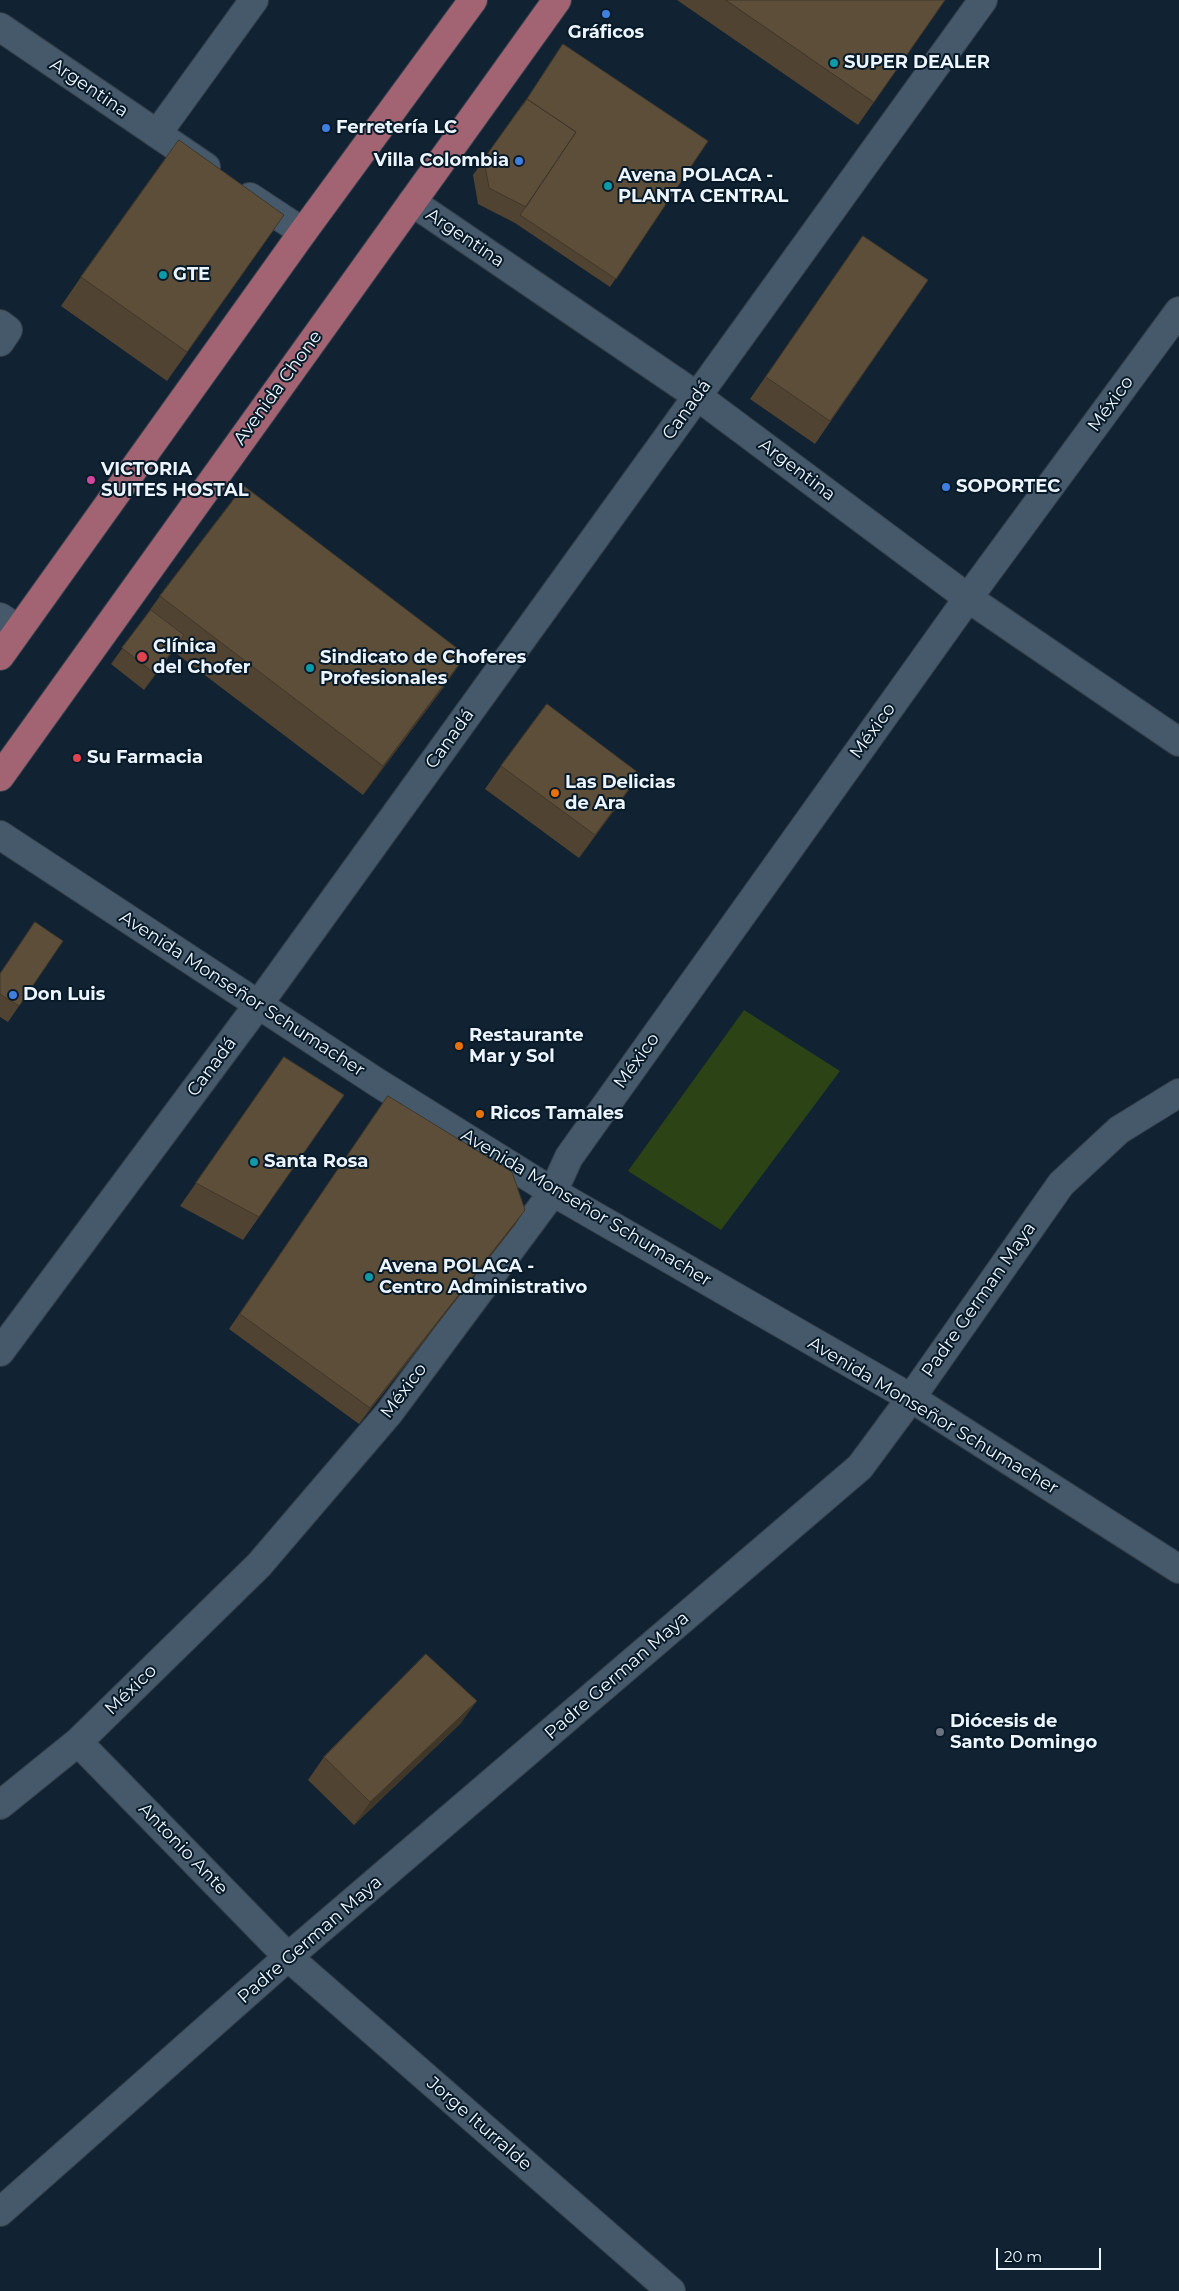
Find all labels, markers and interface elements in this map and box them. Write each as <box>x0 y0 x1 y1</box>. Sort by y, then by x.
marker: Gráficos <box>600 8 612 20</box>
place label: Gráficos <box>568 22 644 44</box>
place label: SUPER DEALER <box>844 52 990 74</box>
street label: Argentina <box>46 54 132 122</box>
marker: SUPER DEALER <box>828 57 840 69</box>
place label: Ferretería LC <box>336 117 457 139</box>
marker: Ferretería LC <box>320 122 332 134</box>
place label: Villa Colombia <box>374 150 509 172</box>
marker: Villa Colombia <box>513 155 525 167</box>
place label: Avena POLACA - PLANTA CENTRAL <box>618 165 788 208</box>
marker: Avena POLACA - PLANTA CENTRAL <box>602 180 614 192</box>
street label: Argentina <box>422 204 508 272</box>
place label: GTE <box>173 264 210 286</box>
marker: GTE <box>157 269 169 281</box>
street label: Avenida Chone <box>229 326 327 450</box>
street label: México <box>1084 372 1138 436</box>
street label: Canadá <box>658 376 716 444</box>
street label: Argentina <box>754 434 840 506</box>
place label: VICTORIA SUITES HOSTAL <box>101 459 249 502</box>
marker: VICTORIA SUITES HOSTAL <box>85 474 97 486</box>
place label: SOPORTEC <box>956 476 1060 498</box>
marker: SOPORTEC <box>940 481 952 493</box>
place label: Clínica del Chofer <box>153 636 251 679</box>
place label: Sindicato de Choferes Profesionales <box>320 647 526 690</box>
marker: Clínica del Chofer <box>135 650 149 664</box>
marker: Sindicato de Choferes Profesionales <box>304 662 316 674</box>
street label: México <box>846 699 900 763</box>
street label: Canadá <box>421 705 479 773</box>
place label: Su Farmacia <box>87 747 203 769</box>
marker: Su Farmacia <box>71 752 83 764</box>
place label: Las Delicias de Ara <box>565 772 675 814</box>
marker: Las Delicias de Ara <box>549 787 561 799</box>
street label: Avenida Monseñor Schumacher <box>115 906 369 1082</box>
place label: Don Luis <box>23 984 105 1006</box>
marker: Don Luis <box>7 989 19 1001</box>
place label: Restaurante Mar y Sol <box>469 1025 584 1068</box>
street label: México <box>610 1029 664 1093</box>
street label: Canadá <box>183 1033 241 1101</box>
marker: Restaurante Mar y Sol <box>453 1040 465 1052</box>
place label: Ricos Tamales <box>490 1103 624 1125</box>
marker: Ricos Tamales <box>474 1108 486 1120</box>
street label: Avenida Monseñor Schumacher <box>457 1124 715 1292</box>
place label: Santa Rosa <box>264 1151 368 1173</box>
marker: Santa Rosa <box>248 1156 260 1168</box>
street label: Padre German Maya <box>917 1218 1041 1382</box>
place label: Avena POLACA - Centro Administrativo <box>379 1256 587 1298</box>
marker: Avena POLACA - Centro Administrativo <box>363 1271 375 1283</box>
street label: Avenida Monseñor Schumacher <box>804 1332 1062 1500</box>
street label: México <box>376 1359 432 1423</box>
street label: Padre German Maya <box>540 1607 694 1745</box>
street label: México <box>101 1660 161 1720</box>
place label: Diócesis de Santo Domingo <box>950 1711 1097 1754</box>
marker: Diócesis de Santo Domingo <box>934 1726 946 1738</box>
street label: Antonio Ante <box>134 1799 232 1899</box>
street label: Padre German Maya <box>233 1871 387 2009</box>
street label: Jorge Iturralde <box>422 2072 536 2176</box>
scale bar <box>999 2238 1104 2270</box>
text: 20 m <box>1004 2247 1042 2266</box>

